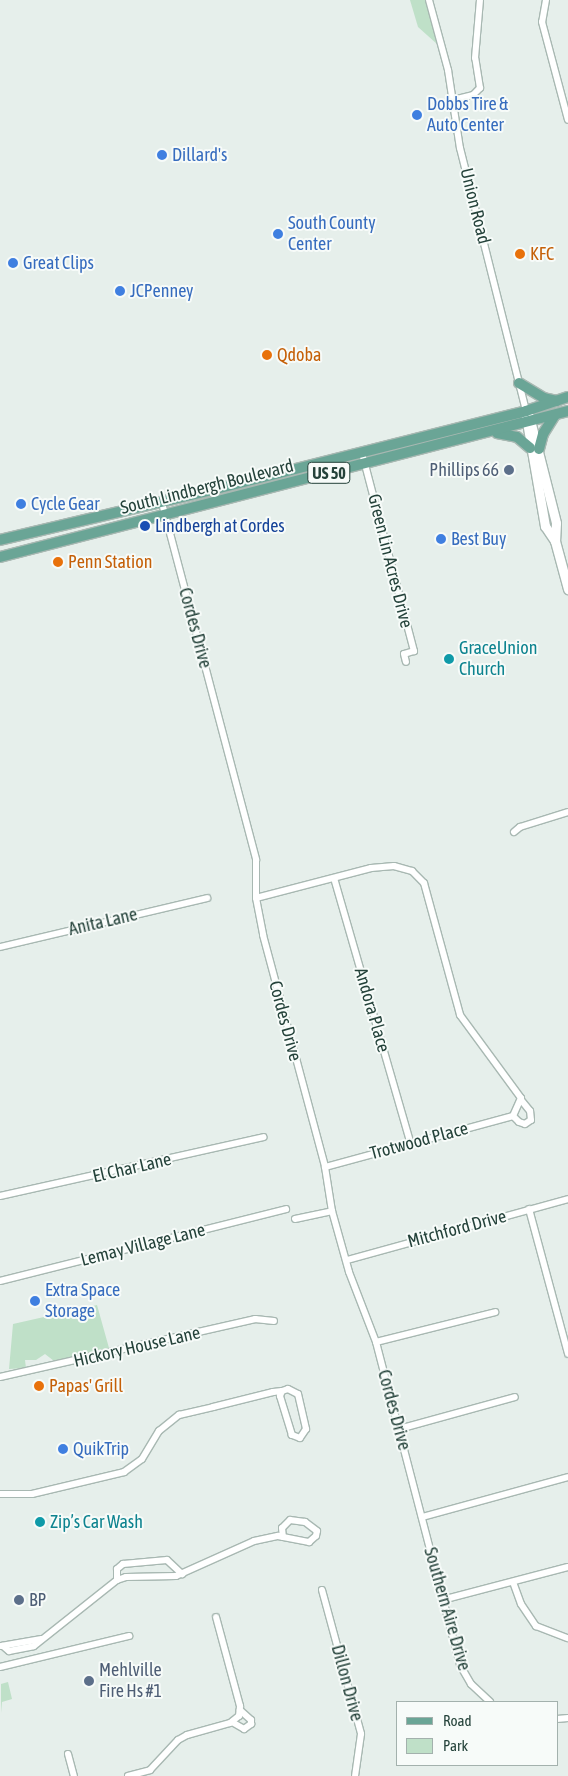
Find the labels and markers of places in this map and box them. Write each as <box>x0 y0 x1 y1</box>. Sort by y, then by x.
place label: Dobbs Tire & Auto Center <box>427 94 508 136</box>
marker: Dobbs Tire & Auto Center <box>411 109 423 121</box>
place label: Dillard's <box>172 144 227 166</box>
marker: Dillard's <box>156 149 168 161</box>
place label: South County Center <box>288 213 376 255</box>
marker: South County Center <box>272 228 284 240</box>
place label: KFC <box>530 243 554 265</box>
marker: KFC <box>514 248 526 260</box>
place label: Great Clips <box>23 252 94 274</box>
marker: Great Clips <box>7 257 19 269</box>
place label: JCPenney <box>130 280 194 302</box>
marker: JCPenney <box>114 285 126 297</box>
place label: Qdoba <box>277 344 321 366</box>
marker: Qdoba <box>261 349 273 361</box>
place label: Phillips 66 <box>429 459 499 481</box>
marker: Phillips 66 <box>503 464 515 476</box>
place label: Cycle Gear <box>31 493 100 515</box>
marker: Cycle Gear <box>15 498 27 510</box>
place label: Lindbergh at Cordes <box>155 515 285 537</box>
marker: Lindbergh at Cordes <box>139 520 151 532</box>
place label: Best Buy <box>451 528 506 550</box>
marker: Best Buy <box>435 533 447 545</box>
place label: Penn Station <box>68 551 152 573</box>
marker: Penn Station <box>52 556 64 568</box>
place label: GraceUnion Church <box>459 638 537 681</box>
marker: GraceUnion Church <box>443 653 455 665</box>
place label: Extra Space Storage <box>45 1280 120 1322</box>
marker: Extra Space Storage <box>29 1295 41 1307</box>
place label: Papas' Grill <box>49 1375 123 1397</box>
marker: Papas' Grill <box>33 1380 45 1392</box>
place label: QuikTrip <box>73 1438 129 1460</box>
marker: QuikTrip <box>57 1443 69 1455</box>
place label: Zip’s Car Wash <box>50 1511 143 1533</box>
marker: Zip’s Car Wash <box>34 1516 46 1528</box>
place label: BP <box>29 1589 46 1611</box>
marker: BP <box>13 1594 25 1606</box>
place label: Mehlville Fire Hs #1 <box>99 1660 162 1702</box>
marker: Mehlville Fire Hs #1 <box>83 1675 95 1687</box>

